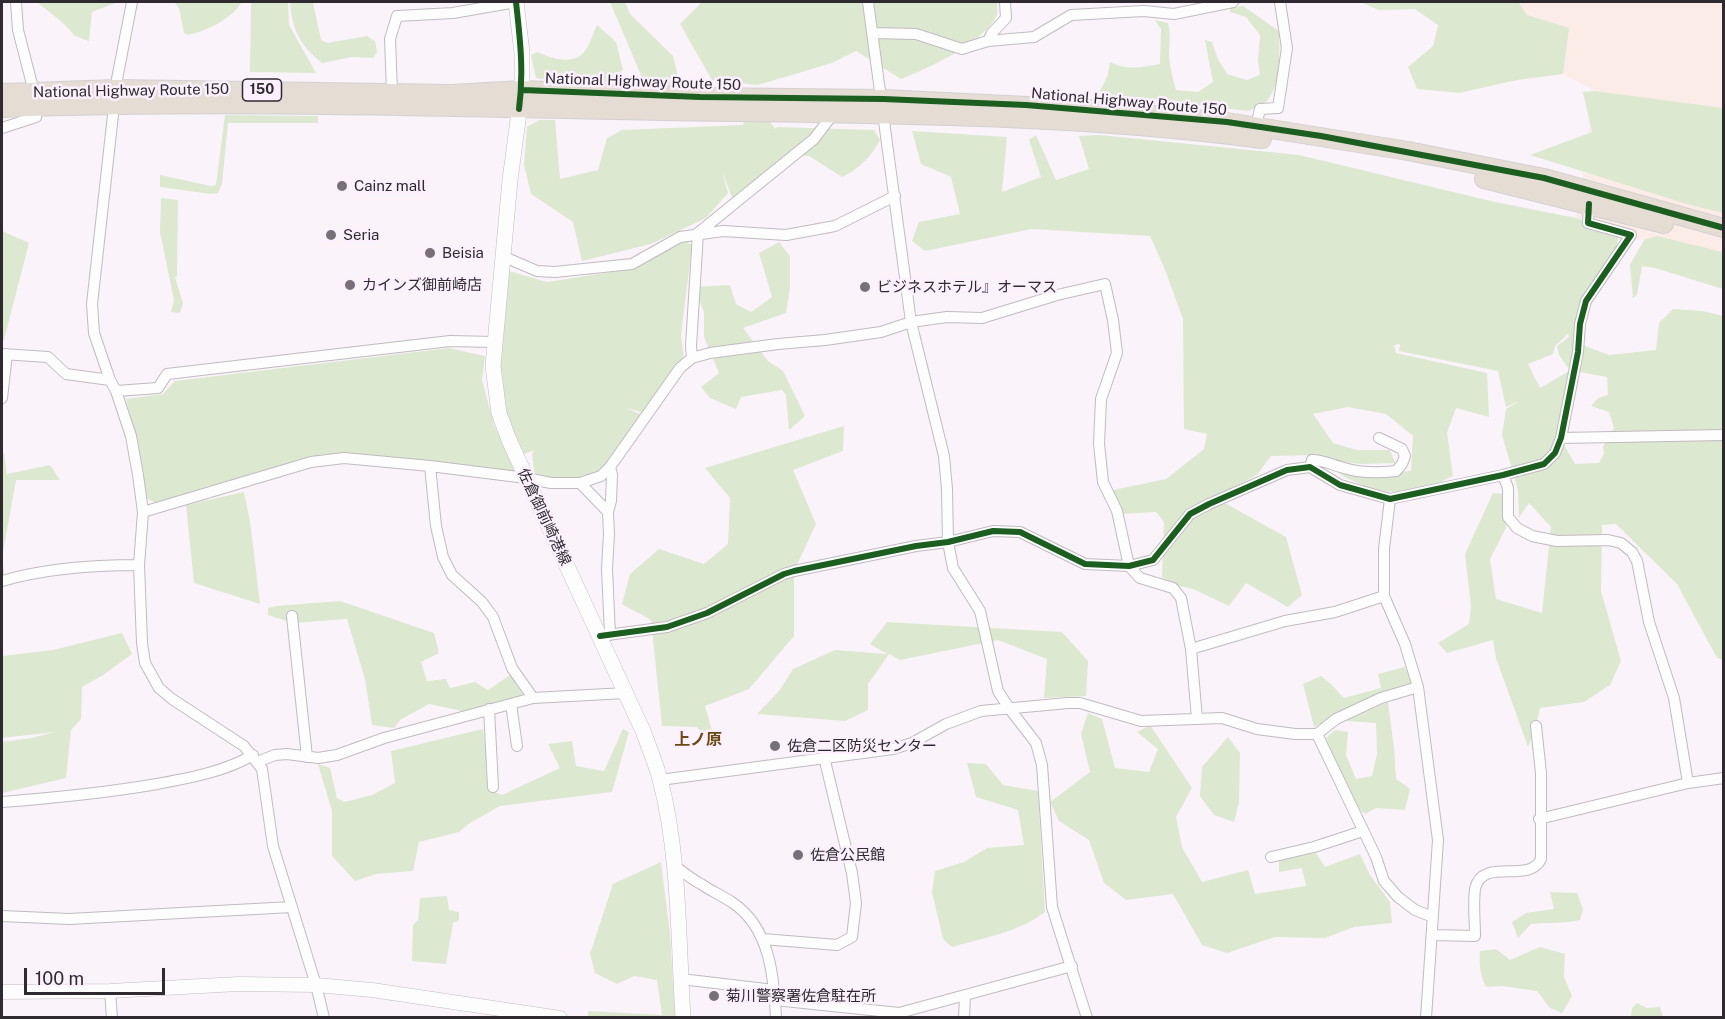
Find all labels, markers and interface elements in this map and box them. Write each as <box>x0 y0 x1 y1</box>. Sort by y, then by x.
street label: National Highway Route 150 <box>545 70 741 94</box>
road number: 150 <box>242 79 282 101</box>
street label: National Highway Route 150 <box>33 80 229 102</box>
street label: National Highway Route 150 <box>1030 84 1228 120</box>
place label: Cainz mall <box>354 177 426 195</box>
marker: Cainz mall <box>335 179 349 193</box>
place label: Seria <box>343 226 379 244</box>
marker: Seria <box>324 228 338 242</box>
place label: Beisia <box>442 244 484 262</box>
marker: Beisia <box>423 246 437 260</box>
place label: カインズ御前崎店 <box>362 276 482 294</box>
marker: カインズ御前崎店 <box>343 278 357 292</box>
place label: ビジネスホテル』オーマス <box>877 278 1057 296</box>
marker: ビジネスホテル』オーマス <box>858 280 872 294</box>
street label: 佐倉御前崎港線 <box>514 466 574 568</box>
district label: 上ノ原 <box>674 730 722 750</box>
place label: 佐倉二区防災センター <box>787 737 937 755</box>
marker: 佐倉二区防災センター <box>768 739 782 753</box>
place label: 佐倉公民館 <box>810 846 885 864</box>
marker: 佐倉公民館 <box>791 848 805 862</box>
scale bar <box>27 956 168 994</box>
text: 100 m <box>35 968 84 989</box>
place label: 菊川警察署佐倉駐在所 <box>726 987 876 1005</box>
marker: 菊川警察署佐倉駐在所 <box>707 989 721 1003</box>

